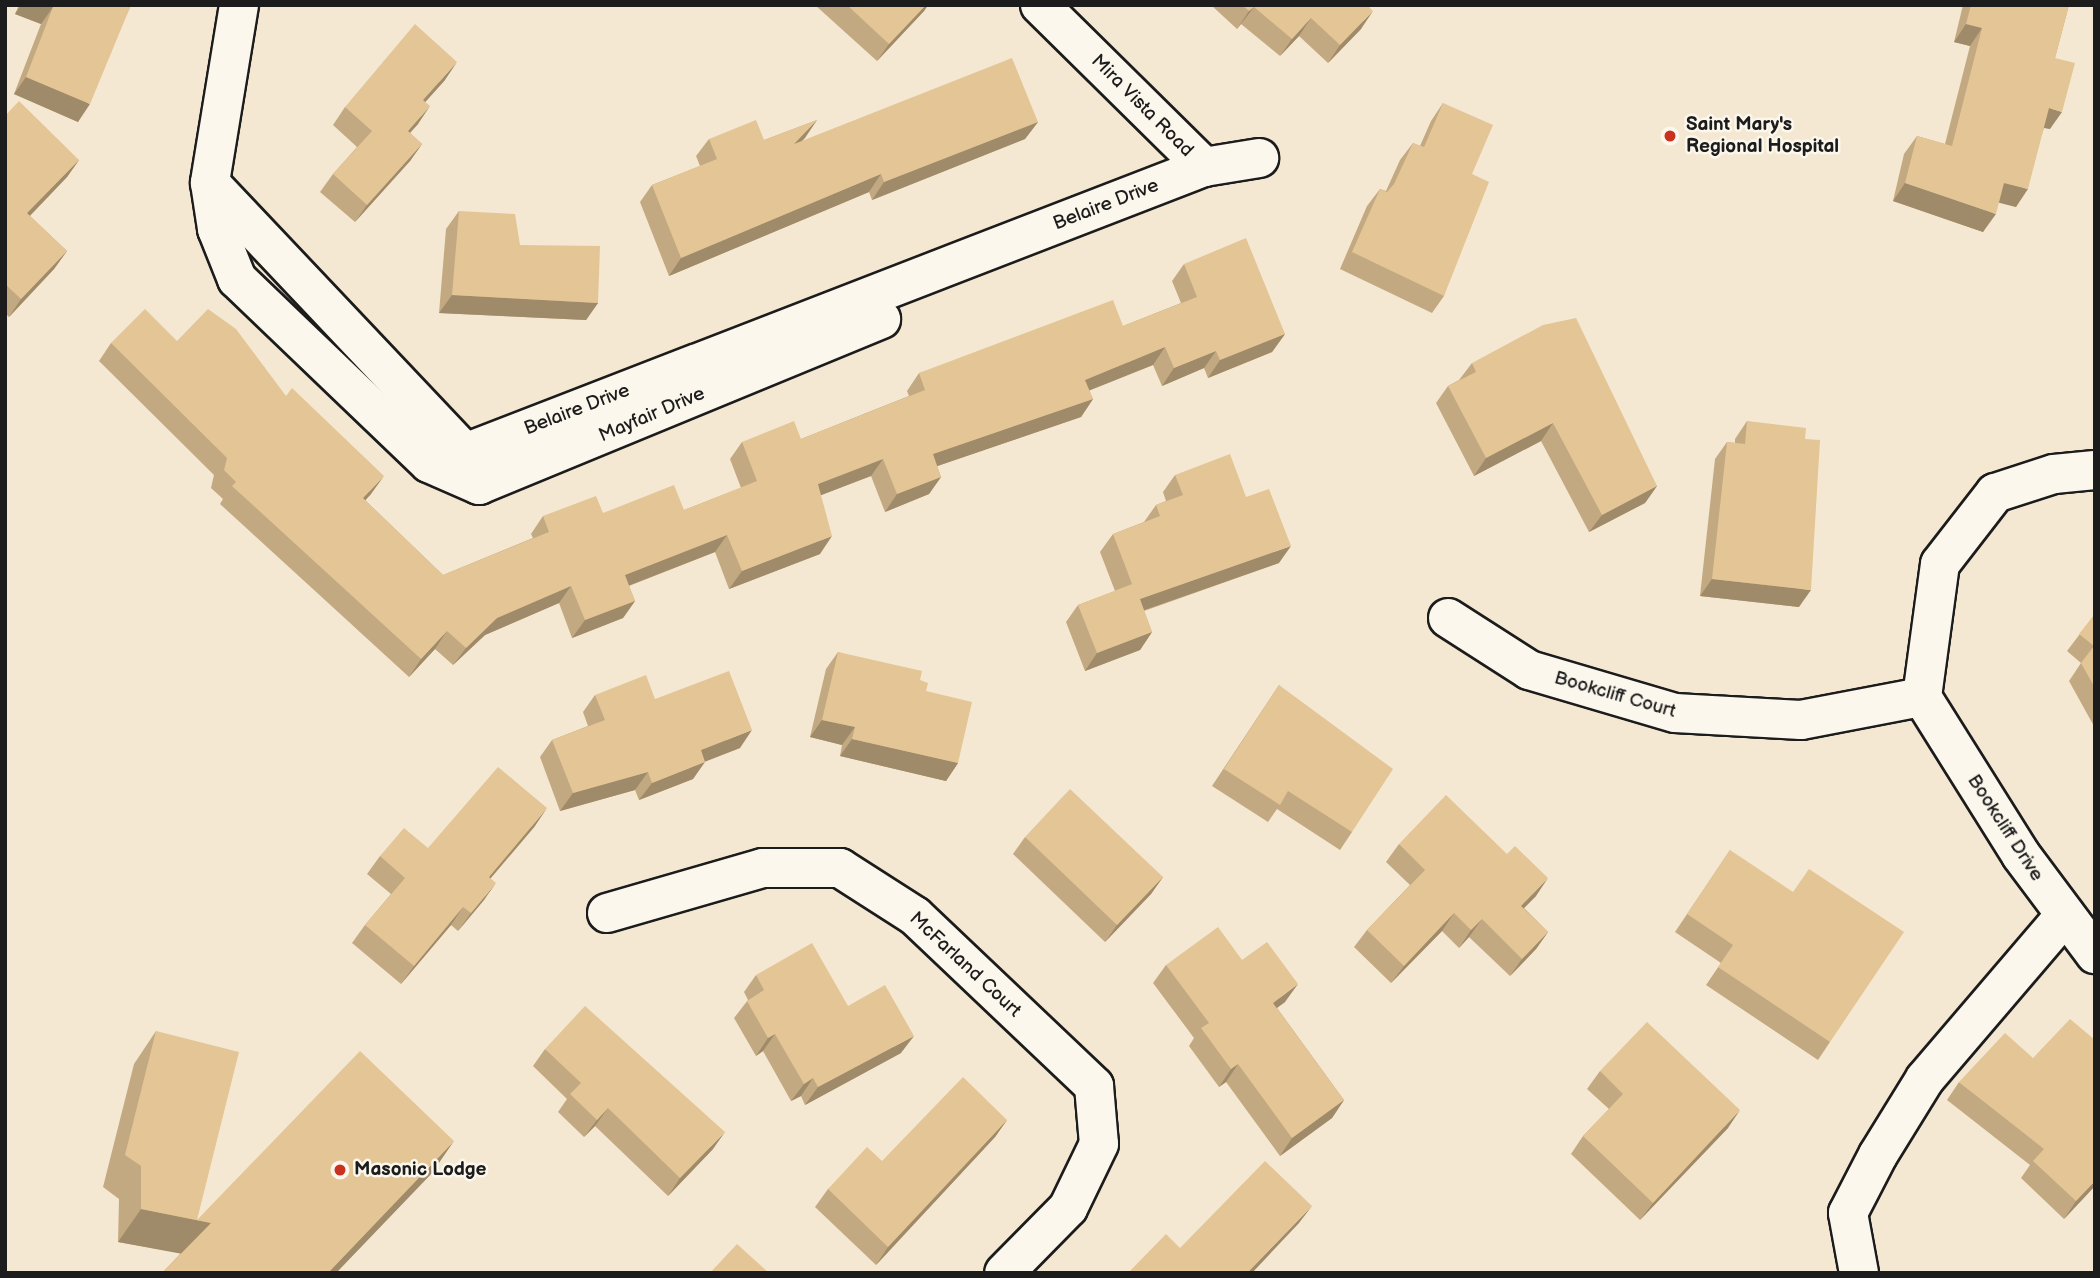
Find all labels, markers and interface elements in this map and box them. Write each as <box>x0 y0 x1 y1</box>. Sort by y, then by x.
street label: Mira Vista Road <box>1086 50 1198 162</box>
place label: Saint Mary's Regional Hospital <box>1686 114 1839 158</box>
marker: Saint Mary's Regional Hospital <box>1660 126 1680 146</box>
street label: Belaire Drive <box>1050 174 1162 236</box>
street label: Belaire Drive <box>521 379 633 441</box>
street label: Mayfair Drive <box>596 382 708 448</box>
street label: Bookcliff Court <box>1552 667 1678 723</box>
street label: Bookcliff Drive <box>1962 770 2048 886</box>
street label: McFarland Court <box>905 908 1025 1022</box>
place label: Masonic Lodge <box>354 1159 487 1181</box>
marker: Masonic Lodge <box>332 1162 348 1178</box>

